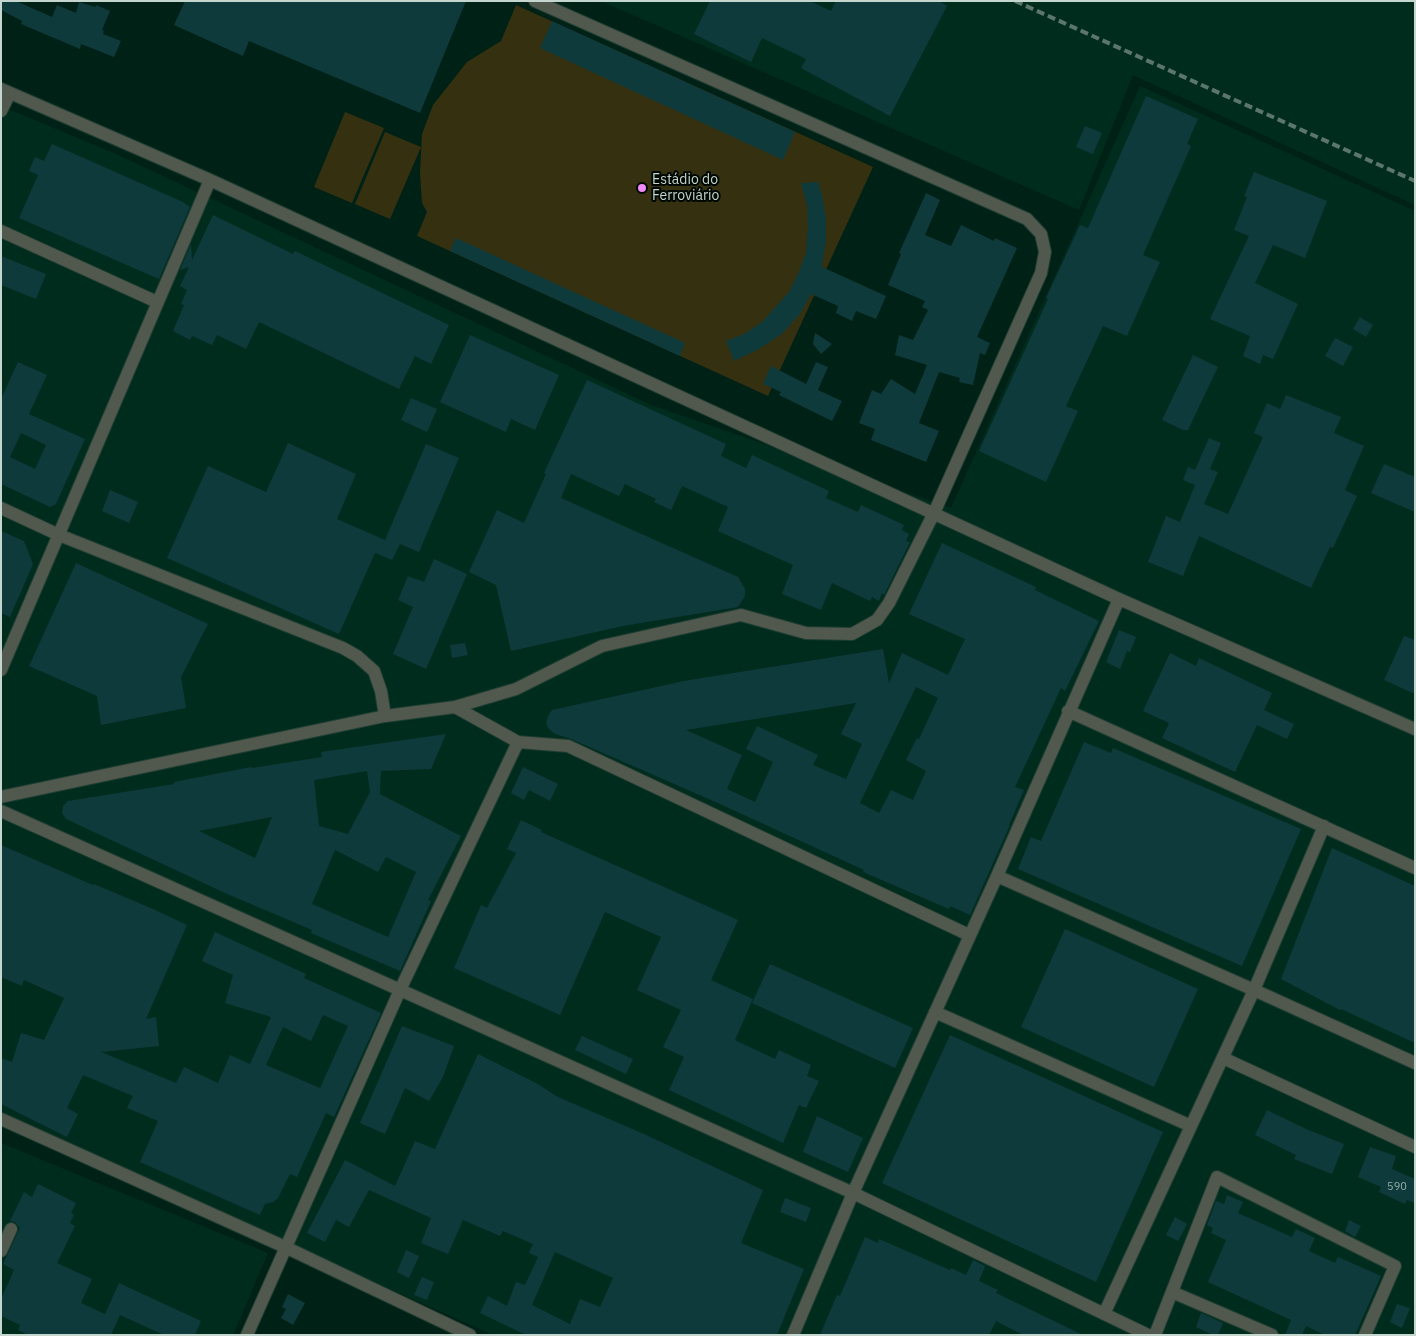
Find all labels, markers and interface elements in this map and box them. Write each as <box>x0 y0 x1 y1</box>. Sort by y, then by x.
place label: Estádio do Ferroviário <box>652 172 719 204</box>
marker: Estádio do Ferroviário <box>636 182 648 194</box>
house number: 590 <box>1387 1180 1407 1194</box>

